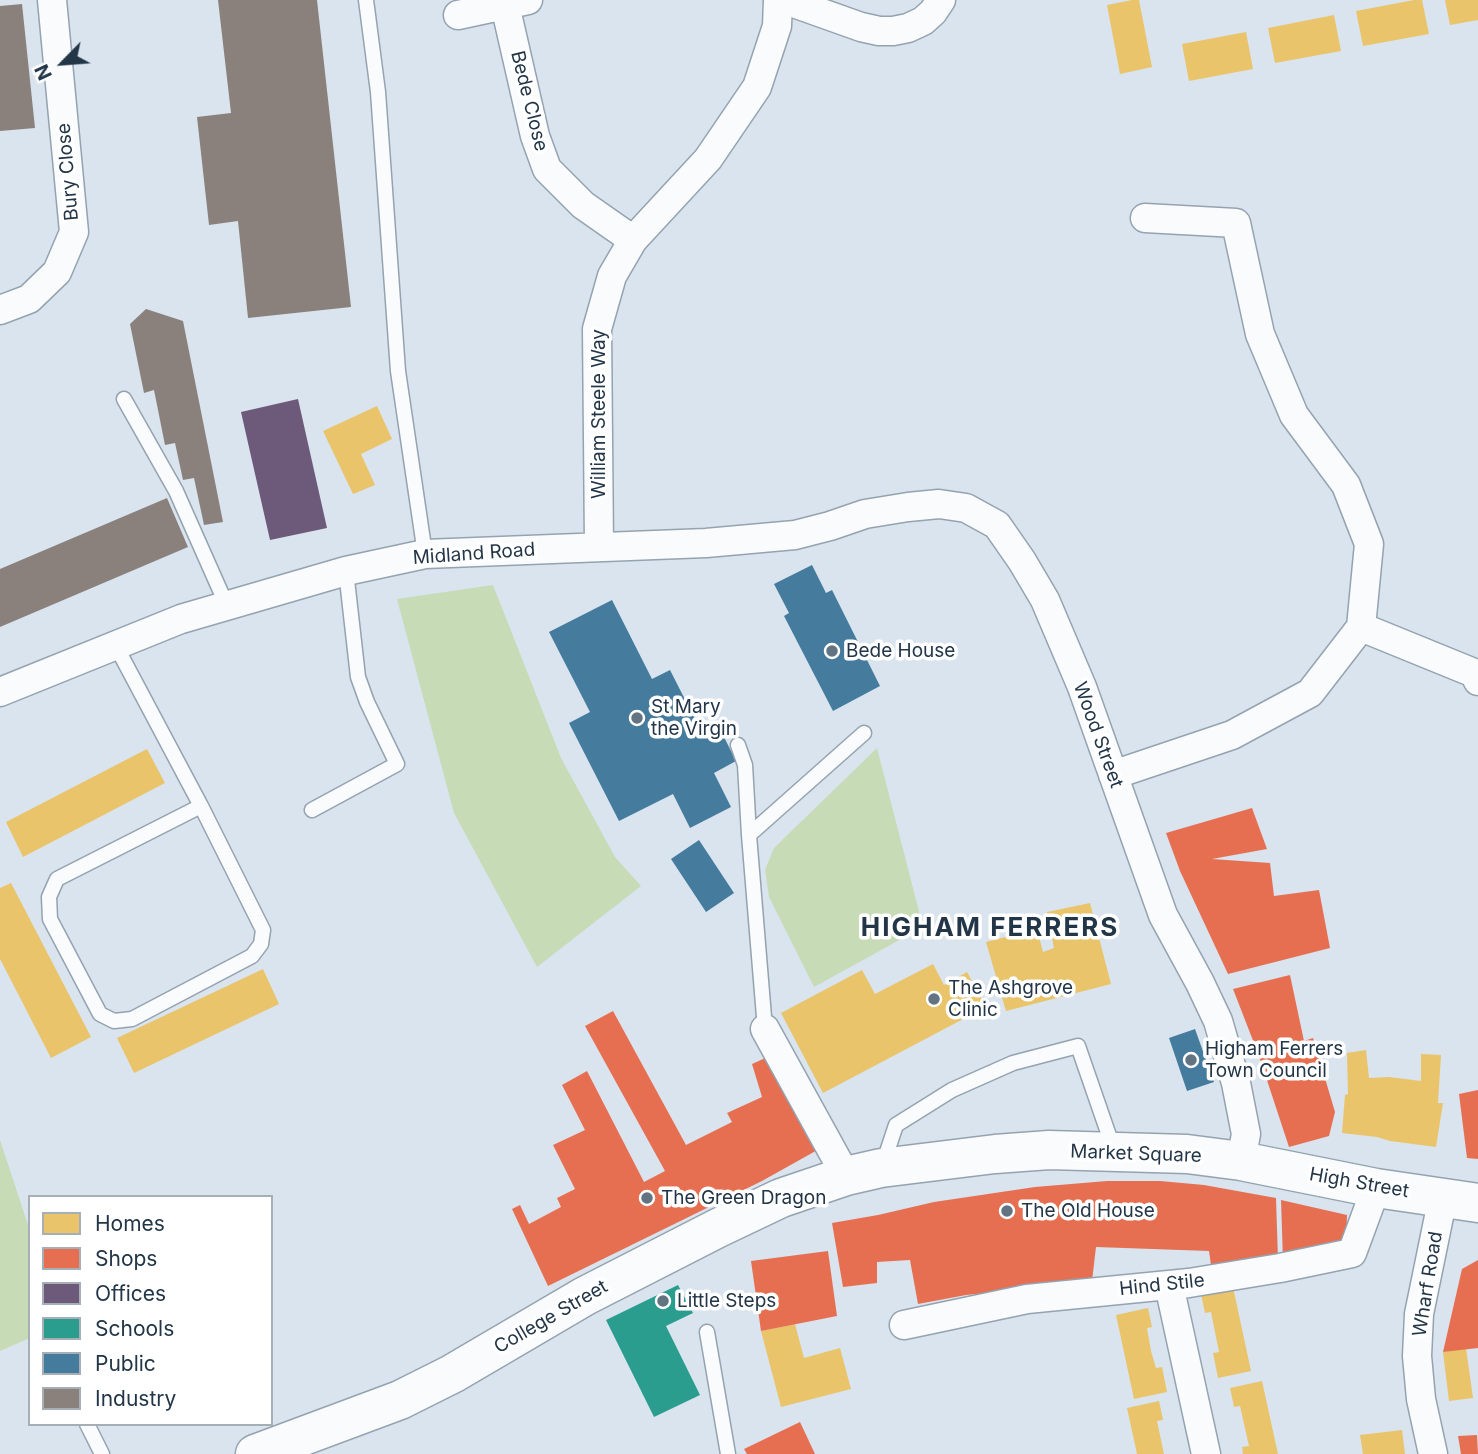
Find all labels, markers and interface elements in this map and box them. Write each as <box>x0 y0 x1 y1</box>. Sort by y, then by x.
north arrow <box>28 28 98 98</box>
street label: Bede Close <box>506 48 552 154</box>
text: N <box>30 61 57 84</box>
street label: Bury Close <box>52 122 84 222</box>
street label: William Steele Way <box>588 329 610 499</box>
street label: Midland Road <box>412 538 536 570</box>
place label: Bede House <box>846 640 955 662</box>
marker: Bede House <box>824 643 840 659</box>
street label: Wood Street <box>1068 679 1128 791</box>
place label: St Mary the Virgin <box>651 696 737 740</box>
marker: St Mary the Virgin <box>629 710 645 726</box>
district label: HIGHAM FERRERS <box>862 912 1118 944</box>
place label: The Ashgrove Clinic <box>948 977 1073 1021</box>
marker: The Ashgrove Clinic <box>926 991 942 1007</box>
place label: Higham Ferrers Town Council <box>1205 1038 1343 1082</box>
marker: Higham Ferrers Town Council <box>1183 1052 1199 1068</box>
street label: Market Square <box>1070 1140 1202 1168</box>
street label: High Street <box>1308 1163 1410 1203</box>
place label: The Green Dragon <box>661 1187 826 1209</box>
marker: The Green Dragon <box>639 1190 655 1206</box>
legend <box>28 1195 273 1426</box>
place label: The Old House <box>1021 1200 1155 1222</box>
marker: The Old House <box>999 1203 1015 1219</box>
text: Homes <box>95 1211 165 1236</box>
street label: Wharf Road <box>1408 1230 1448 1338</box>
text: Shops <box>95 1246 157 1271</box>
street label: Hind Stile <box>1118 1269 1206 1301</box>
street label: College Street <box>490 1275 612 1359</box>
text: Offices <box>95 1281 166 1306</box>
place label: Little Steps <box>677 1290 776 1312</box>
marker: Little Steps <box>655 1293 671 1309</box>
text: Schools <box>95 1316 174 1341</box>
text: Public <box>95 1351 156 1376</box>
text: Industry <box>95 1386 176 1411</box>

